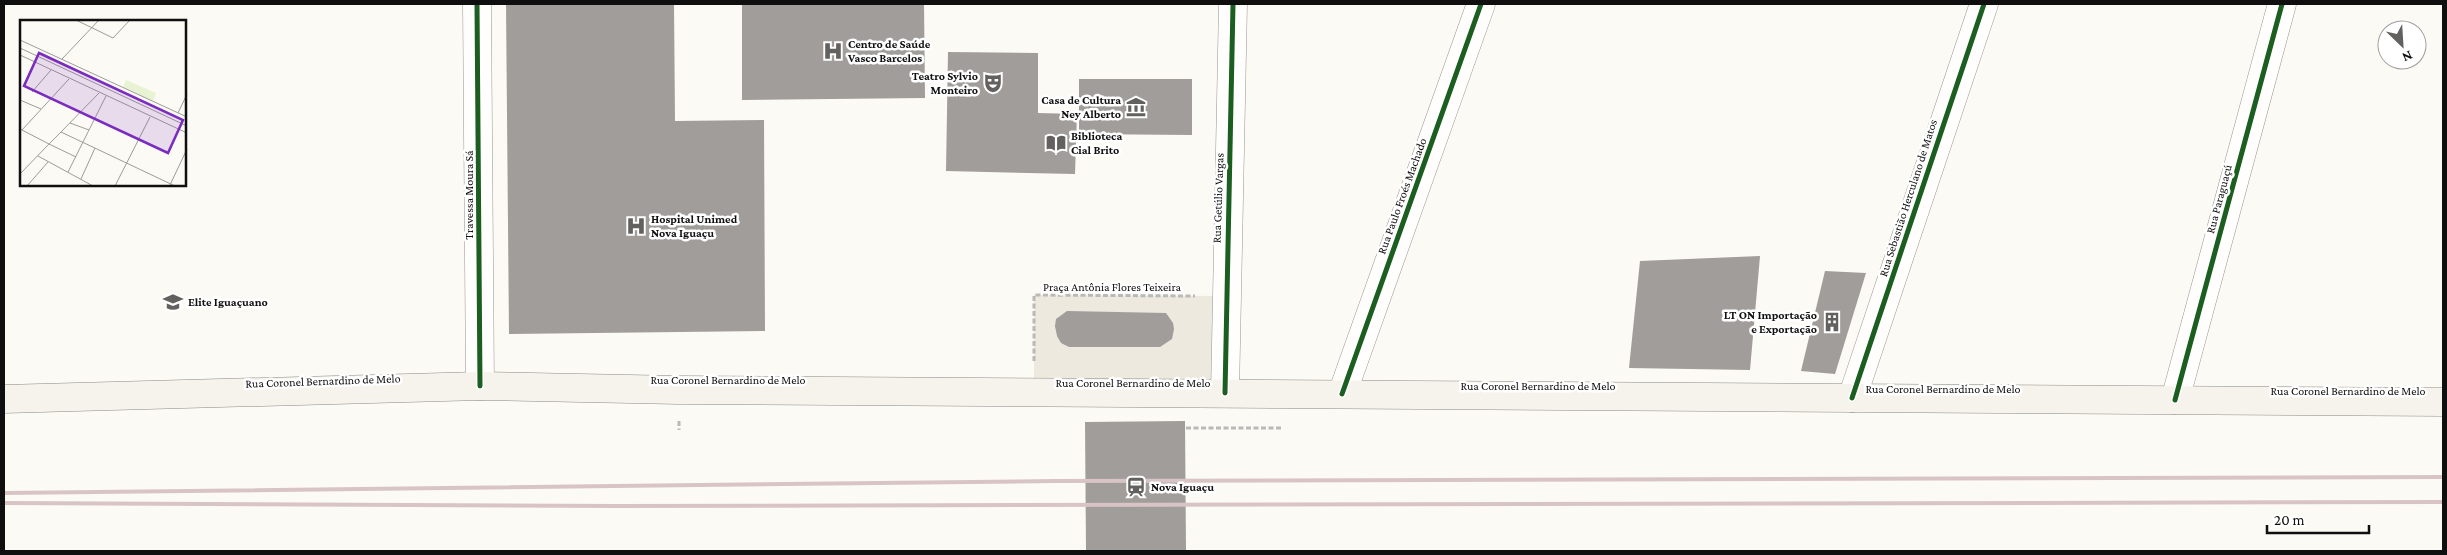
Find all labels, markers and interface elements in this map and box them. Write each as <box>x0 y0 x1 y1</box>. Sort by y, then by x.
inset map <box>20 20 186 186</box>
north arrow <box>2377 20 2427 70</box>
place label: Centro de Saúde Vasco Barcelos <box>847 37 931 65</box>
hospital icon: Centro de Saúde Vasco Barcelos <box>822 40 844 62</box>
text: N <box>2399 48 2415 66</box>
place label: Teatro Sylvio Monteiro <box>912 69 978 97</box>
theatre icon: Teatro Sylvio Monteiro <box>982 72 1004 94</box>
place label: Casa de Cultura Ney Alberto <box>1041 93 1121 121</box>
museum icon: Casa de Cultura Ney Alberto <box>1125 96 1147 118</box>
street label: Rua Sebastião Herculano de Matos <box>1876 117 1940 278</box>
place label: Biblioteca Cial Brito <box>1071 129 1122 157</box>
library icon: Biblioteca Cial Brito <box>1045 132 1067 154</box>
street label: Rua Paulo Froés Machado <box>1374 136 1430 256</box>
street label: Travessa Moura Sá <box>462 150 476 240</box>
street label: Rua Getúlio Vargas <box>1209 152 1227 243</box>
street label: Rua Paraguaçú <box>2203 162 2235 235</box>
place label: Hospital Unimed Nova Iguaçu <box>651 212 738 240</box>
hospital icon: Hospital Unimed Nova Iguaçu <box>625 215 647 237</box>
street label: Praça Antônia Flores Teixeira <box>1043 280 1181 294</box>
school or university icon: Elite Iguaçuano <box>162 291 184 313</box>
place label: Elite Iguaçuano <box>188 295 268 309</box>
place label: LT ON Importação e Exportação <box>1724 308 1817 336</box>
building icon: LT ON Importação e Exportação <box>1821 311 1843 333</box>
street label: Rua Coronel Bernardino de Melo <box>245 371 401 391</box>
street label: Rua Coronel Bernardino de Melo <box>650 373 806 387</box>
street label: Rua Coronel Bernardino de Melo <box>1055 376 1211 390</box>
street label: Rua Coronel Bernardino de Melo <box>1460 379 1616 393</box>
street label: Rua Coronel Bernardino de Melo <box>1865 382 2021 396</box>
street label: Rua Coronel Bernardino de Melo <box>2270 384 2426 398</box>
station icon: Nova Iguaçu <box>1125 476 1147 498</box>
place label: Nova Iguaçu <box>1151 480 1214 494</box>
scale bar <box>2267 502 2370 534</box>
text: 20 m <box>2274 512 2305 528</box>

